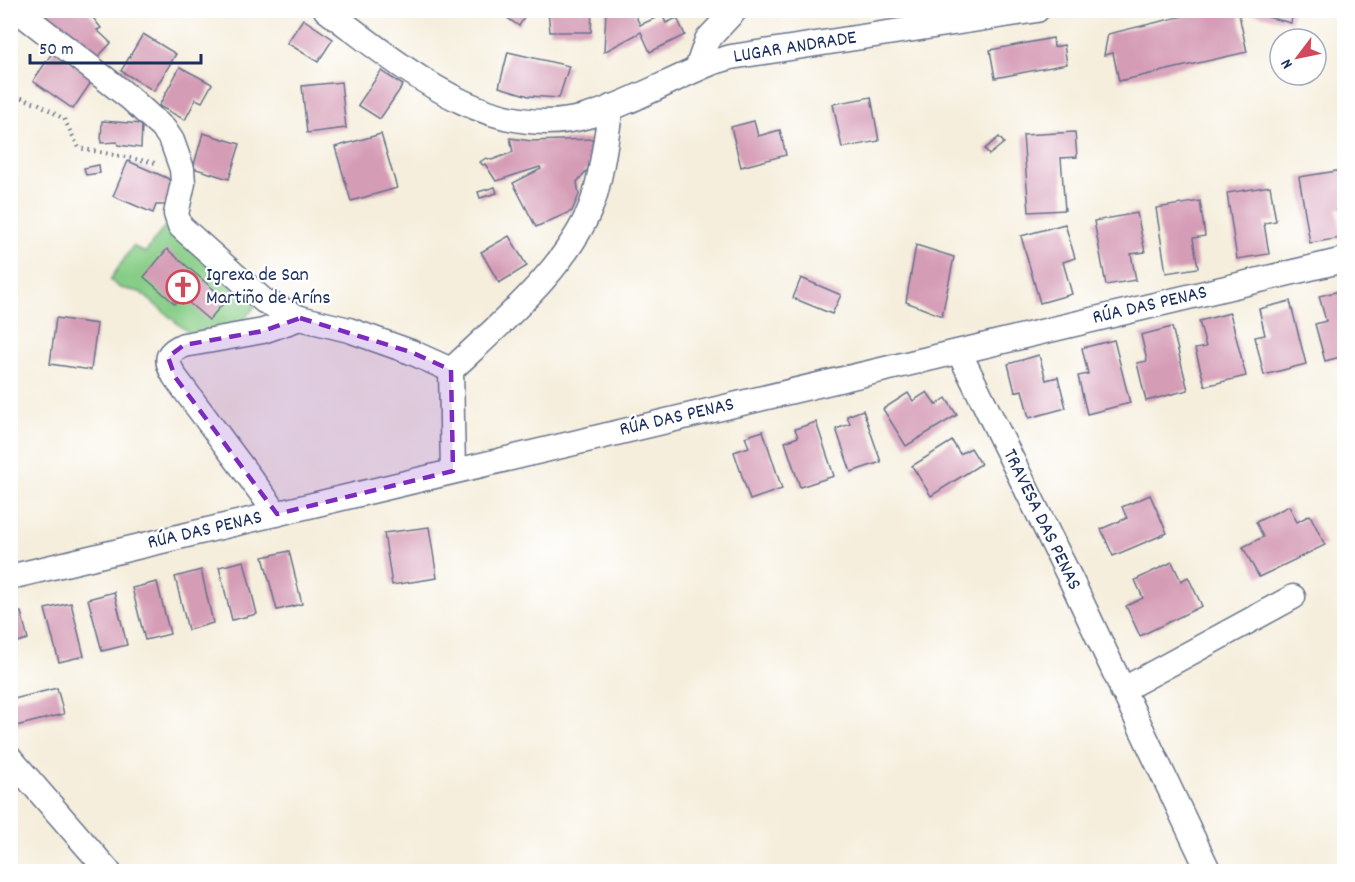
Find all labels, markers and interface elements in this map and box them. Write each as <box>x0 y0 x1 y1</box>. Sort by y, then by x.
street label: LUGAR ANDRADE <box>731 24 859 72</box>
scale bar <box>30 27 201 65</box>
north arrow <box>1268 27 1328 87</box>
text: 50 m <box>39 38 74 63</box>
text: N <box>1276 54 1299 73</box>
place label: Igrexa de San Martiño de Aríns <box>206 262 331 313</box>
church icon: Igrexa de San Martiño de Aríns <box>165 269 201 305</box>
street label: RÚA DAS PENAS <box>1090 279 1210 333</box>
street label: RÚA DAS PENAS <box>617 391 737 445</box>
street label: TRAVESA DAS PENAS <box>995 445 1087 595</box>
street label: RÚA DAS PENAS <box>145 504 265 558</box>

